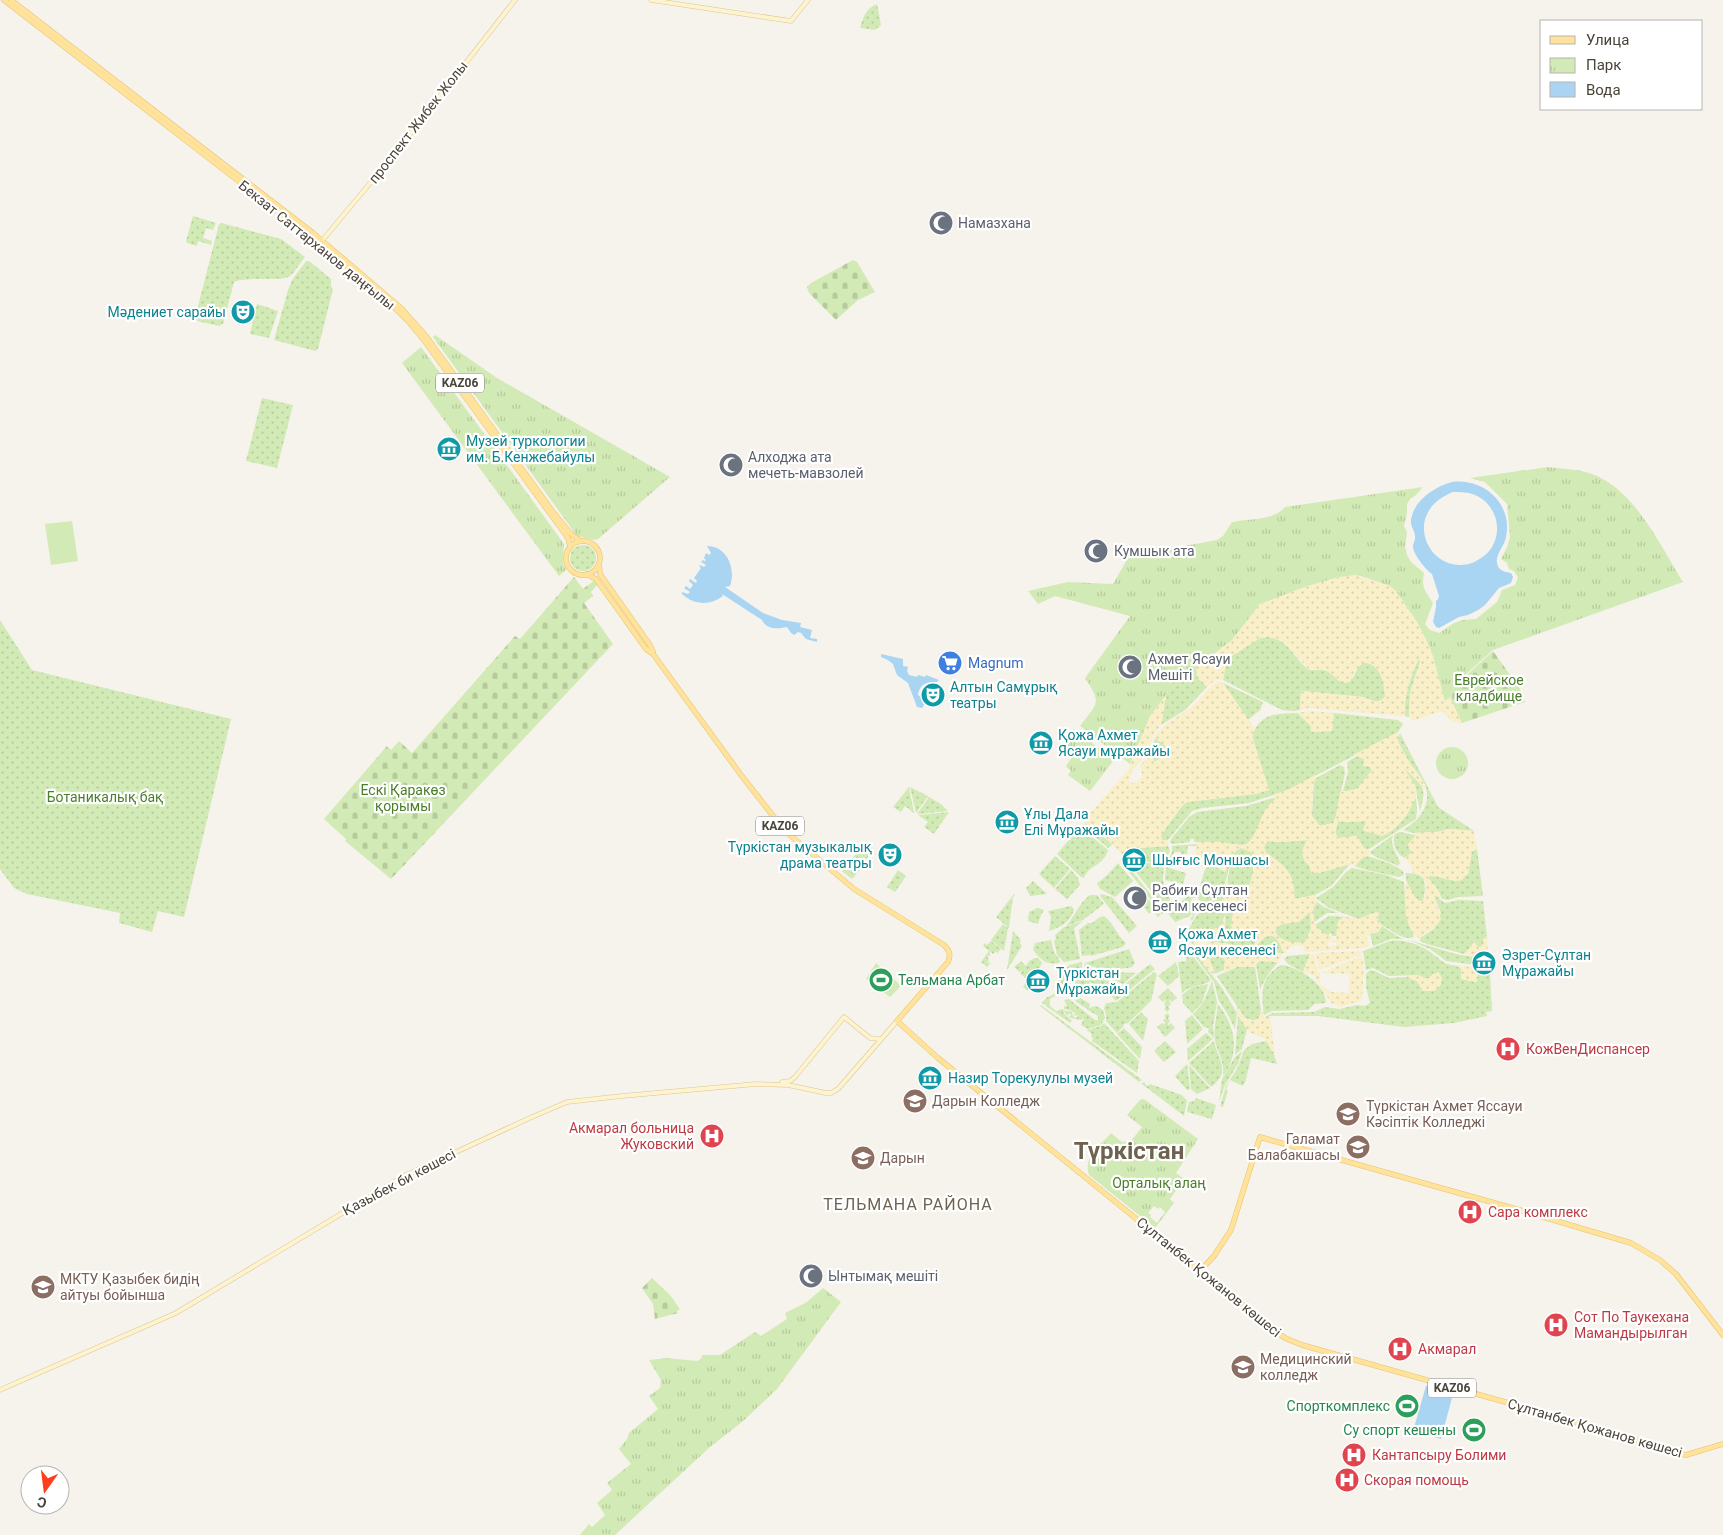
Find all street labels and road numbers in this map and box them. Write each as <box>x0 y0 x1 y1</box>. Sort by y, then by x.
street label: проспект Жибек Жолы <box>365 58 471 186</box>
street label: Бекзат Саттарханов даңғылы <box>236 177 398 313</box>
road number: KАZ06 <box>436 373 484 392</box>
road number: KАZ06 <box>756 816 804 836</box>
street label: Қазыбек би көшесі <box>340 1145 458 1219</box>
street label: Сұлтанбек Қожанов көшесі <box>1134 1214 1284 1340</box>
road number: KАZ06 <box>1428 1379 1476 1398</box>
street label: Сұлтанбек Қожанов көшесі <box>1506 1395 1684 1461</box>

